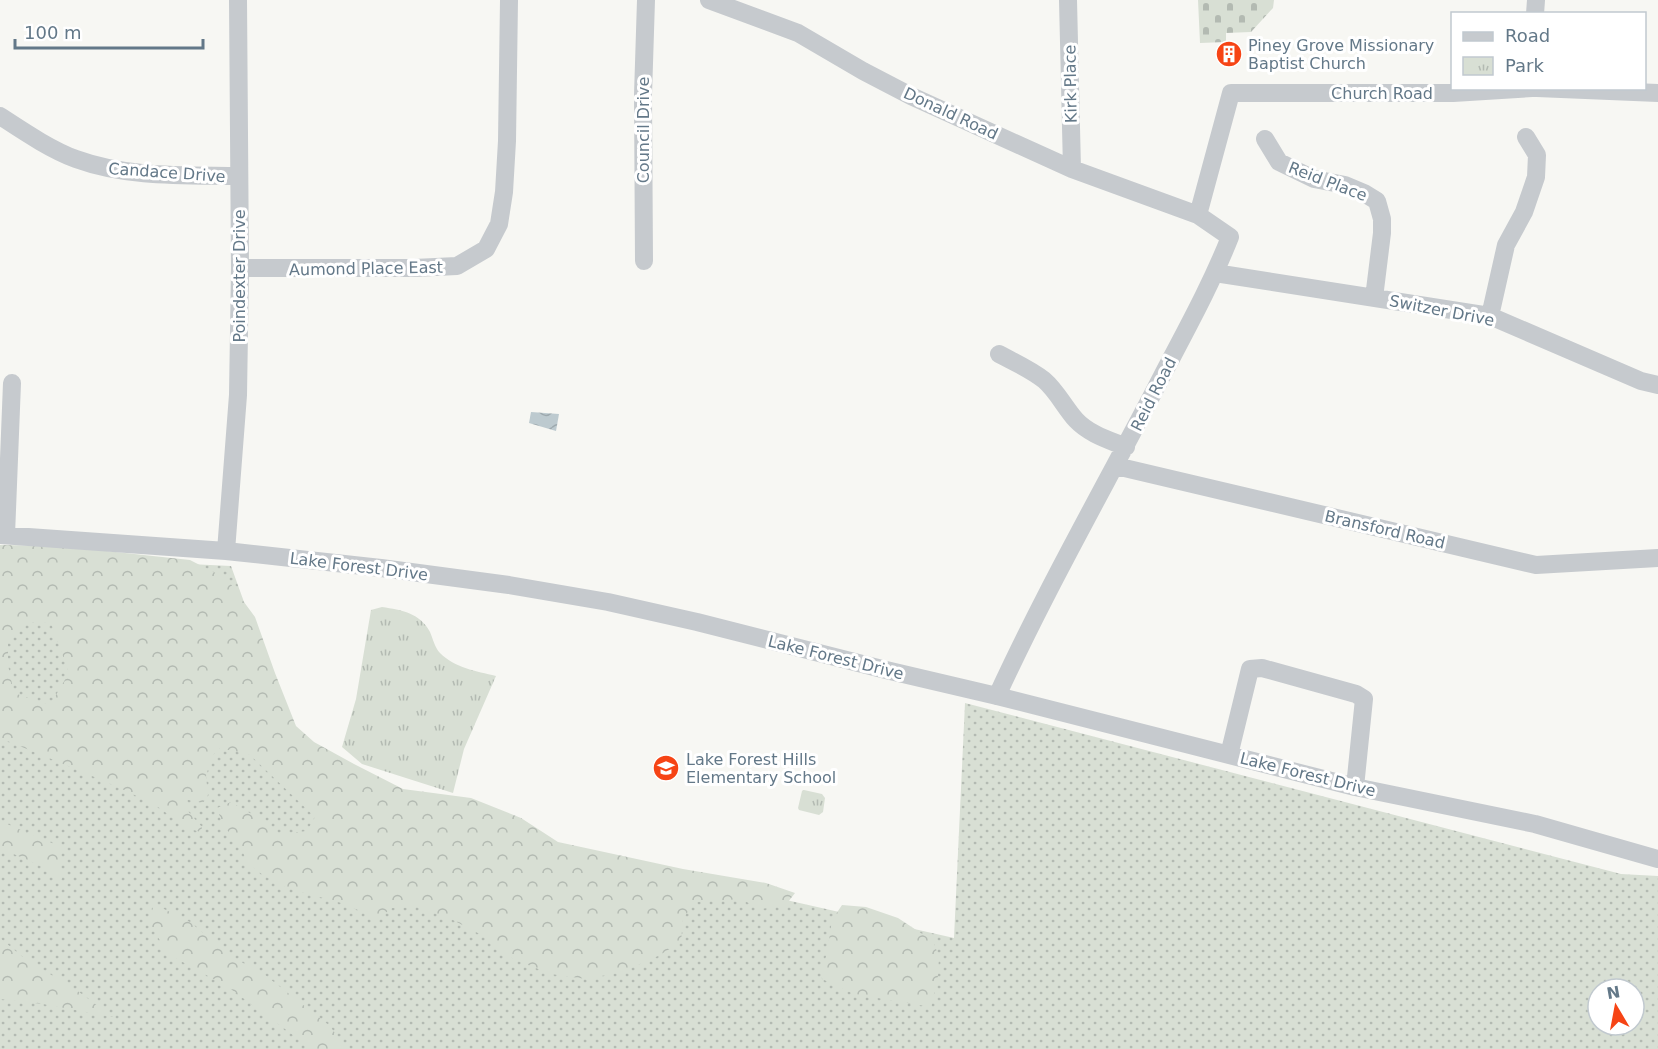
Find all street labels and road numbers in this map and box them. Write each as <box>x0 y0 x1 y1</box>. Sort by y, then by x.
street label: Kirk Place <box>1060 45 1081 123</box>
street label: Council Drive <box>634 77 653 183</box>
street label: Donald Road <box>901 83 1001 144</box>
street label: Church Road <box>1331 84 1433 103</box>
street label: Reid Place <box>1286 158 1370 205</box>
street label: Candace Drive <box>108 159 226 186</box>
street label: Poindexter Drive <box>230 209 249 343</box>
street label: Aumond Place East <box>289 258 443 279</box>
street label: Switzer Drive <box>1388 291 1496 330</box>
street label: Reid Road <box>1127 354 1180 434</box>
street label: Bransford Road <box>1323 506 1447 553</box>
street label: Lake Forest Drive <box>289 549 429 584</box>
street label: Lake Forest Drive <box>766 631 906 684</box>
street label: Lake Forest Drive <box>1238 748 1378 801</box>

